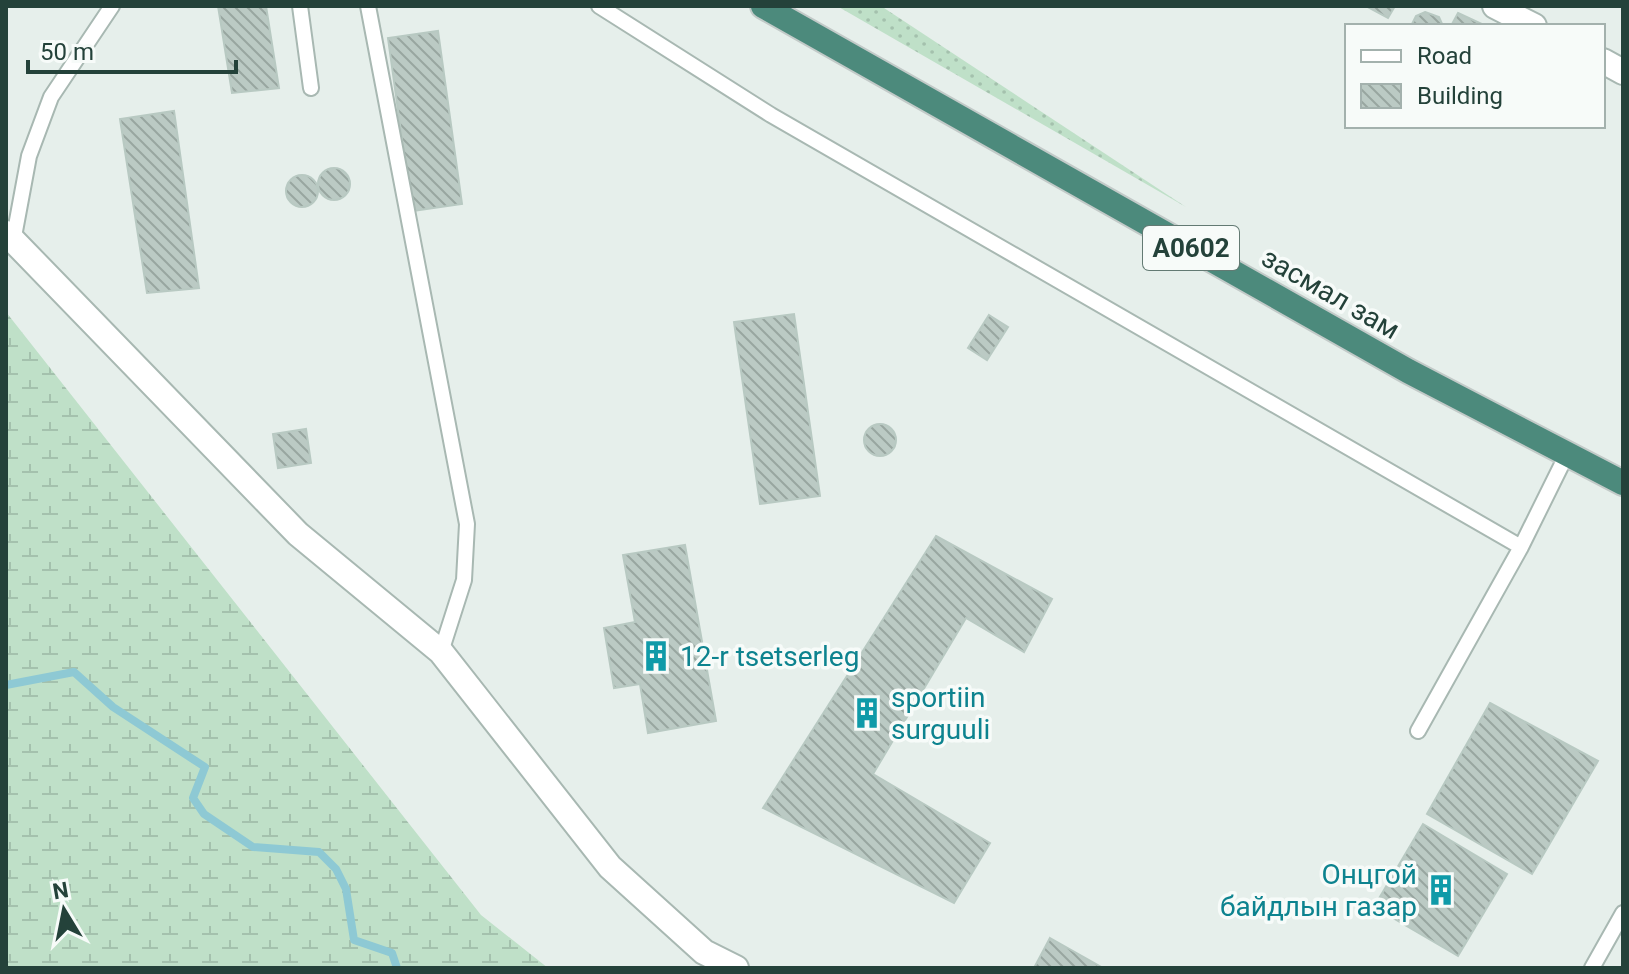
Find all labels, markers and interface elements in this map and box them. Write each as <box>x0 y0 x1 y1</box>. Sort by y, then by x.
scale bar <box>28 24 236 74</box>
legend <box>1345 24 1605 128</box>
text: 50 m <box>40 38 94 66</box>
text: Road <box>1417 42 1472 70</box>
text: Building <box>1417 82 1503 110</box>
road number: A0602 <box>1143 226 1239 270</box>
street label: засмал зам <box>1256 241 1405 346</box>
building icon: 12-r tsetserleg <box>639 639 673 673</box>
place label: 12-r tsetserleg <box>680 640 859 673</box>
place label: sportiin surguuli <box>891 681 990 746</box>
building icon: sportiin surguuli <box>850 696 884 730</box>
place label: Онцгой байдлын газар <box>1220 858 1417 923</box>
north arrow <box>24 870 104 950</box>
building icon: Онцгой байдлын газар <box>1424 873 1458 907</box>
text: N <box>51 877 70 904</box>

